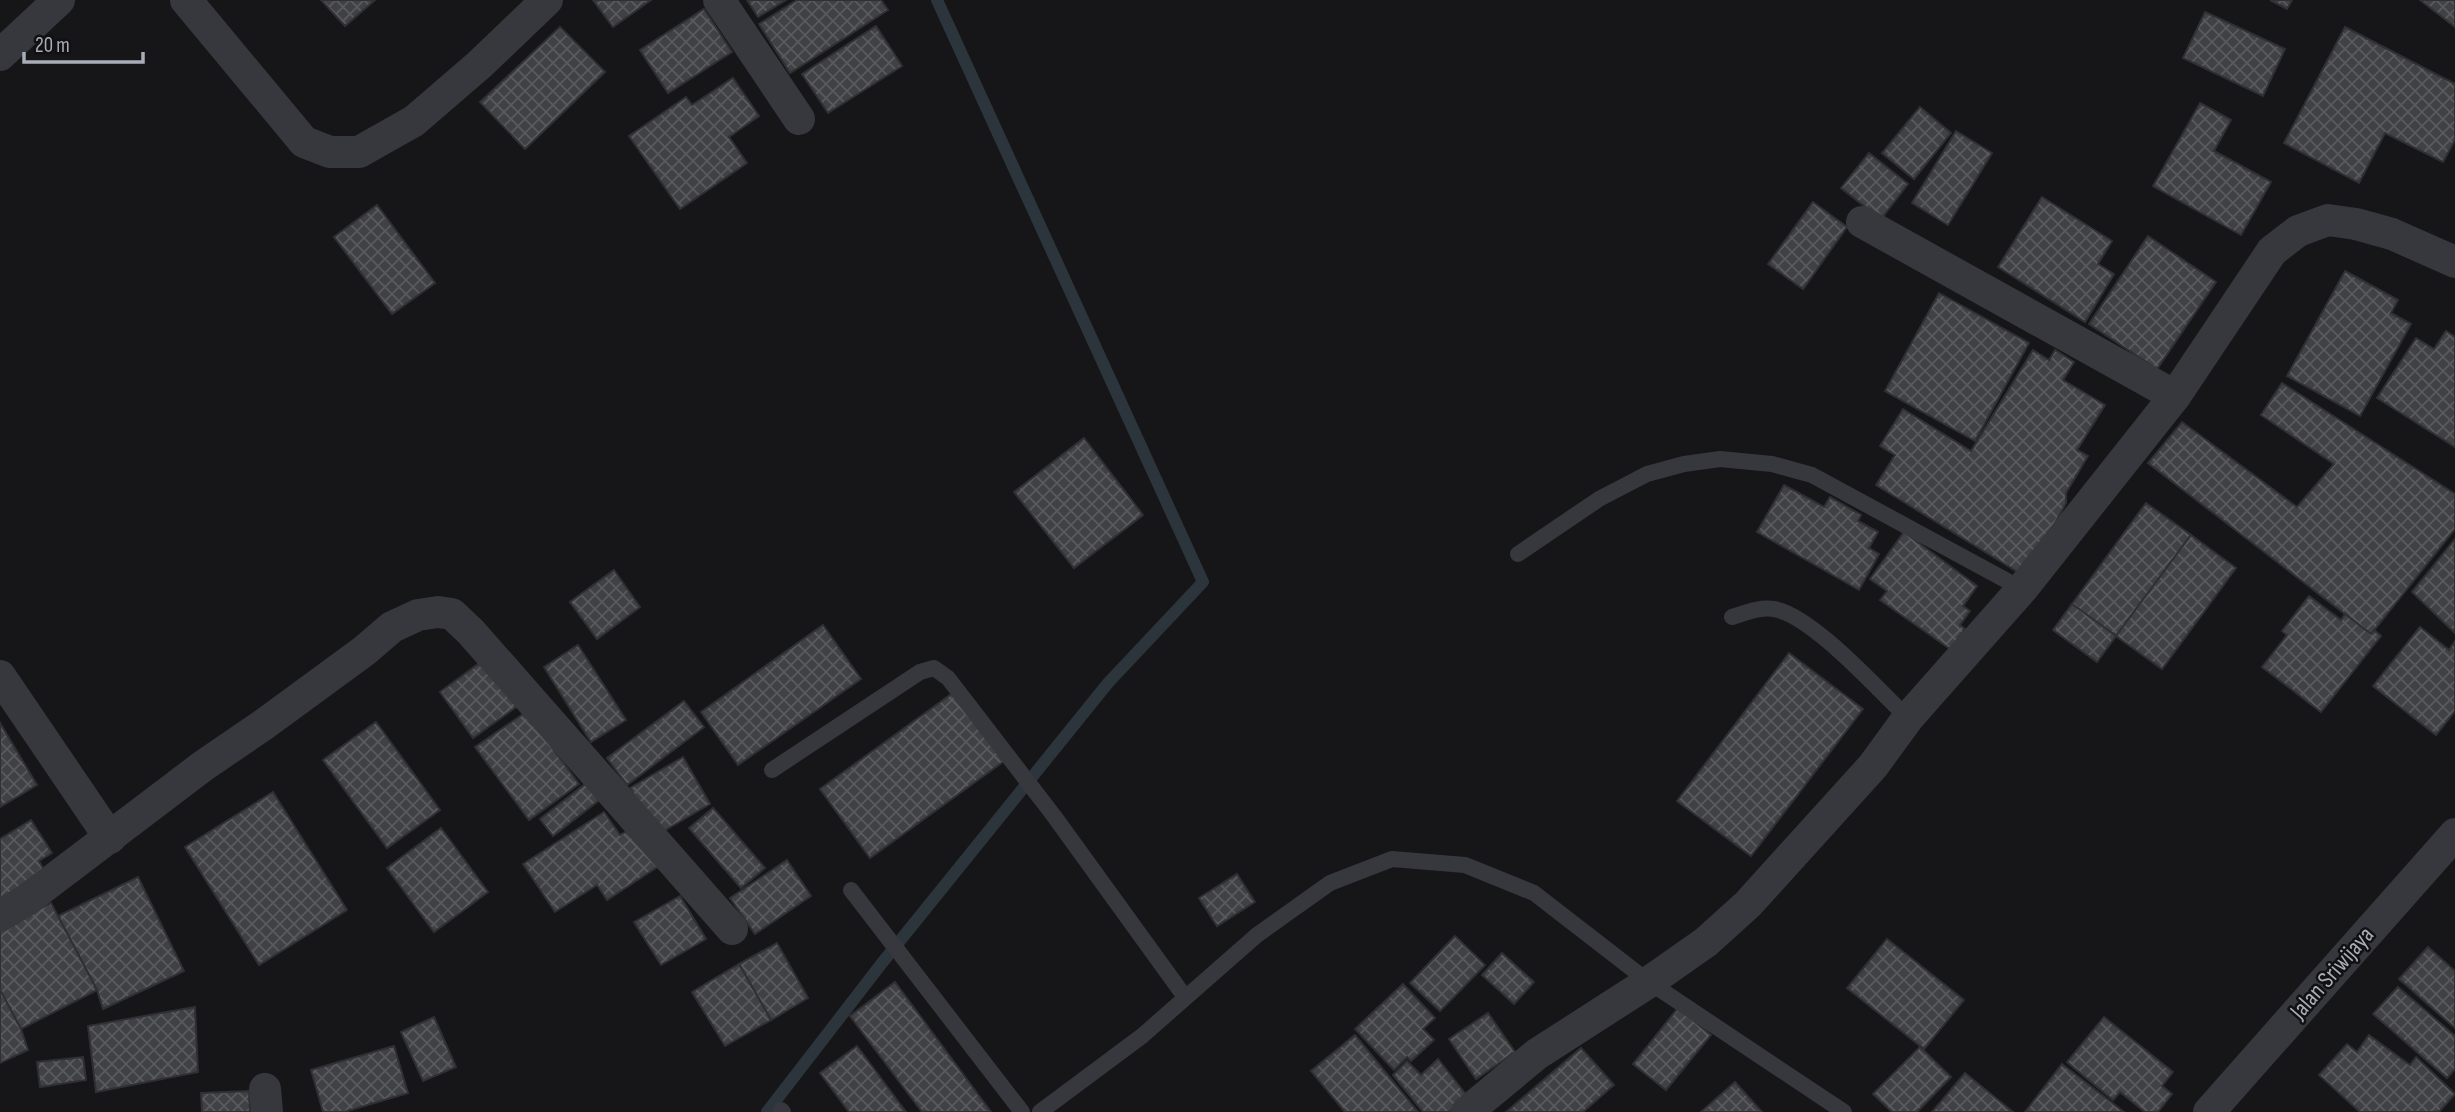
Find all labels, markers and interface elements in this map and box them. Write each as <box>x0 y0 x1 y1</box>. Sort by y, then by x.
scale bar <box>24 21 144 65</box>
text: 20 m <box>35 33 70 58</box>
street label: Jalan Sriwijaya <box>2283 921 2380 1026</box>

